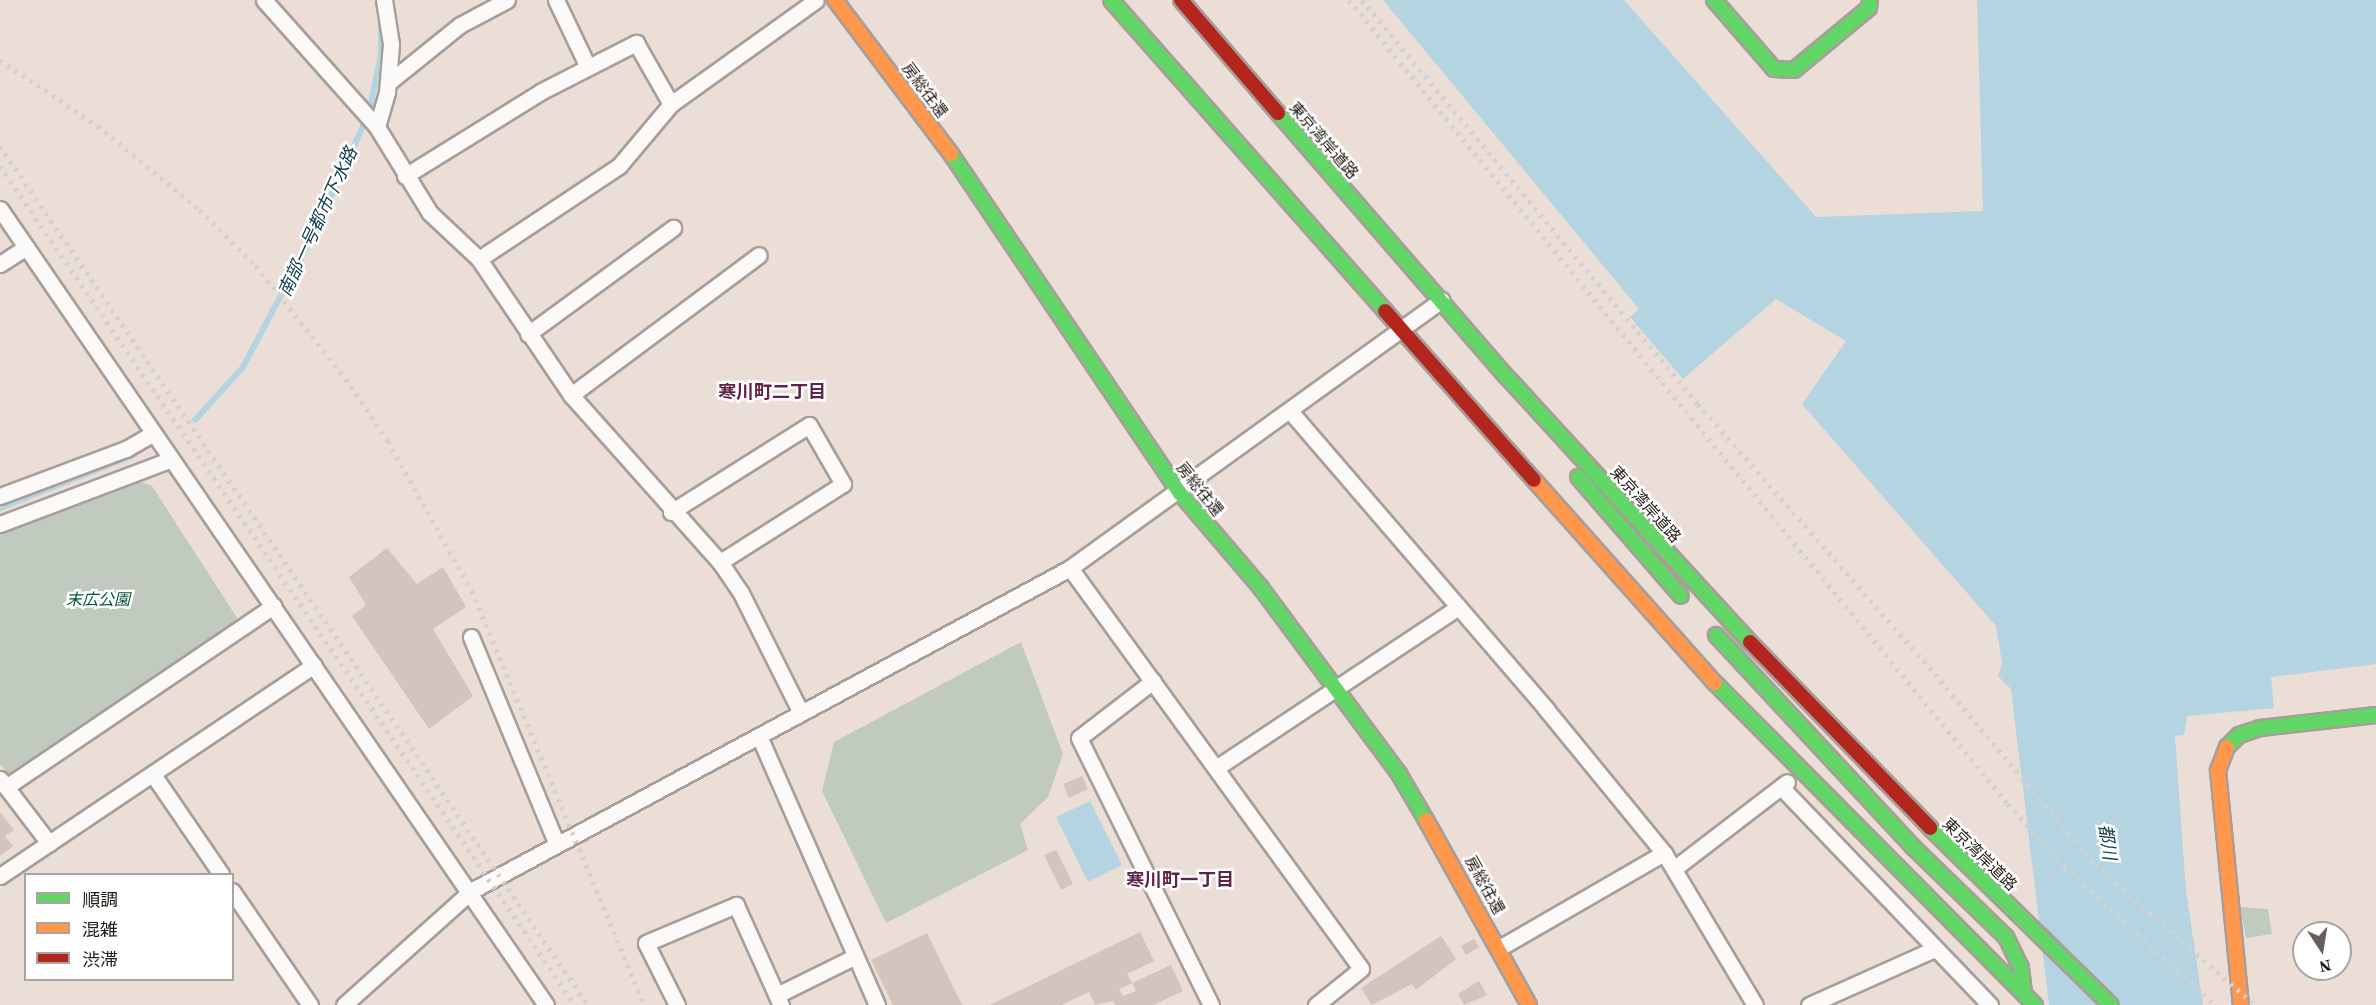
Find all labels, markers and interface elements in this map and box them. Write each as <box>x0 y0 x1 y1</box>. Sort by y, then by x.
street label: 房総往還 <box>898 59 952 121</box>
street label: 東京湾岸道路 <box>1285 97 1363 183</box>
water label: 南部一号都市下水路 <box>274 144 362 300</box>
district label: 寒川町二丁目 <box>718 381 826 403</box>
street label: 房総往還 <box>1172 458 1228 520</box>
street label: 東京湾岸道路 <box>1607 462 1685 546</box>
park label: 末広公園 <box>66 589 130 609</box>
street label: 東京湾岸道路 <box>1939 814 2021 894</box>
water label: 都川 <box>2094 823 2120 861</box>
street label: 房総往還 <box>1461 852 1509 918</box>
district label: 寒川町一丁目 <box>1126 869 1234 891</box>
legend <box>24 873 234 981</box>
text: 順調 <box>82 887 118 912</box>
text: 混雑 <box>82 917 118 942</box>
north arrow <box>2292 921 2352 981</box>
text: 渋滞 <box>82 947 118 972</box>
text: N <box>2317 955 2333 979</box>

